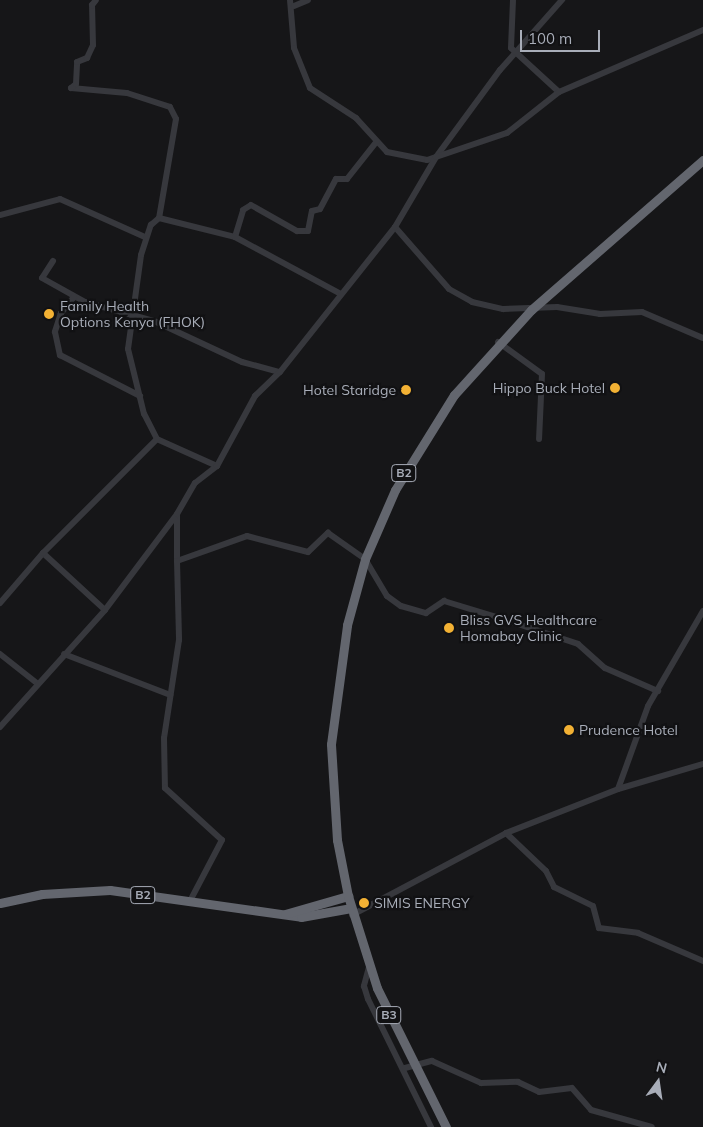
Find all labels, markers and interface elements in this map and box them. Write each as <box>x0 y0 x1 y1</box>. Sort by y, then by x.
scale bar <box>523 20 603 52</box>
text: 100 m <box>528 29 572 48</box>
place label: Family Health Options Kenya (FHOK) <box>60 298 205 331</box>
marker: Family Health Options Kenya (FHOK) <box>42 307 56 321</box>
place label: Hippo Buck Hotel <box>493 380 605 396</box>
place label: Hotel Staridge <box>303 382 396 398</box>
marker: Hippo Buck Hotel <box>609 382 621 394</box>
marker: Hotel Staridge <box>400 384 412 396</box>
road number: B2 <box>390 463 418 482</box>
place label: Bliss GVS Healthcare Homabay Clinic <box>460 612 597 644</box>
marker: Bliss GVS Healthcare Homabay Clinic <box>442 621 456 635</box>
place label: Prudence Hotel <box>579 722 678 738</box>
marker: Prudence Hotel <box>563 724 575 736</box>
road number: B2 <box>129 886 157 904</box>
place label: SIMIS ENERGY <box>374 895 469 911</box>
marker: SIMIS ENERGY <box>358 897 370 909</box>
road number: B3 <box>375 1006 403 1024</box>
north arrow <box>633 1057 683 1107</box>
text: N <box>654 1057 669 1077</box>

